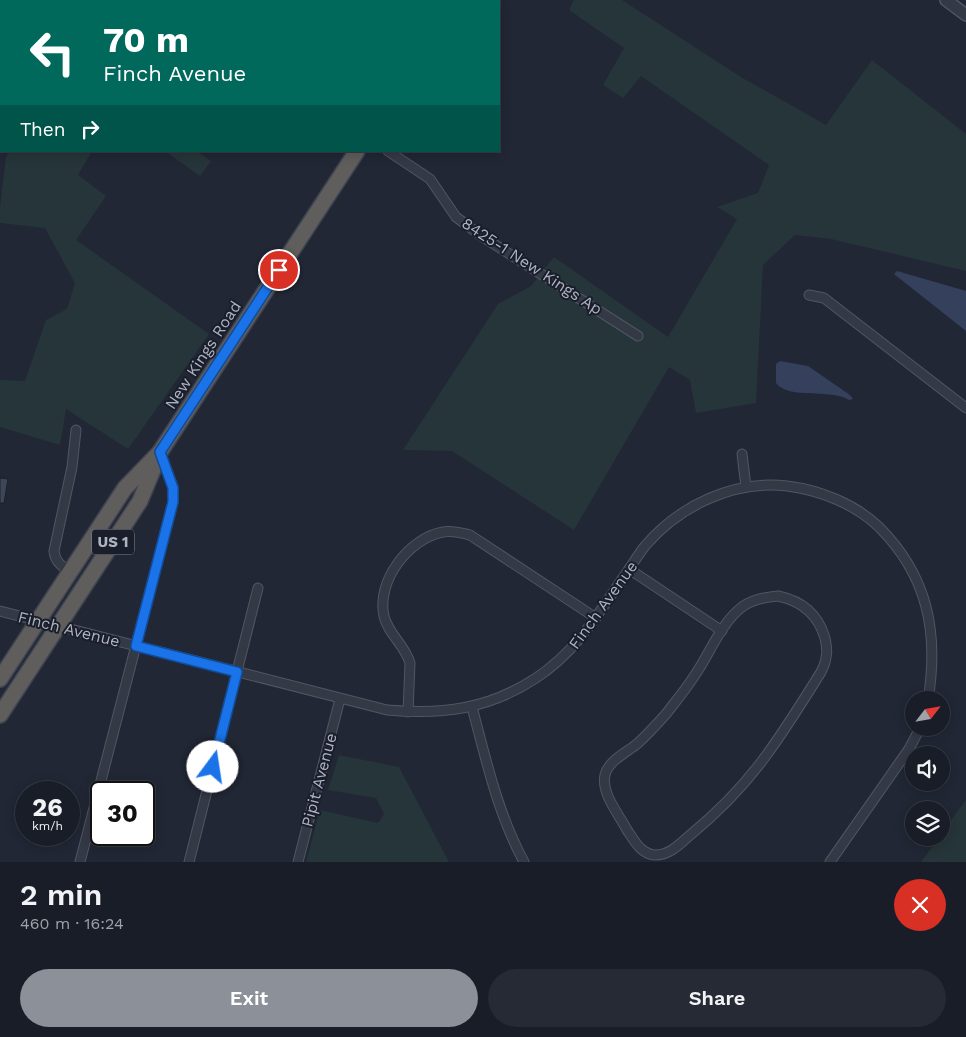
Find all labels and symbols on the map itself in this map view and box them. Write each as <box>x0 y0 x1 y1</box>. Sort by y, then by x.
street label: 8425-1 New Kings Ap <box>458 213 606 319</box>
pin <box>258 249 300 291</box>
street label: New Kings Road <box>161 297 245 413</box>
road number: US 1 <box>92 530 134 554</box>
street label: Finch Avenue <box>565 557 641 653</box>
street label: Finch Avenue <box>16 607 122 651</box>
north arrow <box>905 691 950 736</box>
street label: Pipit Avenue <box>297 731 341 829</box>
position arrow <box>186 740 238 792</box>
speed limit sign: 30 <box>90 781 155 846</box>

